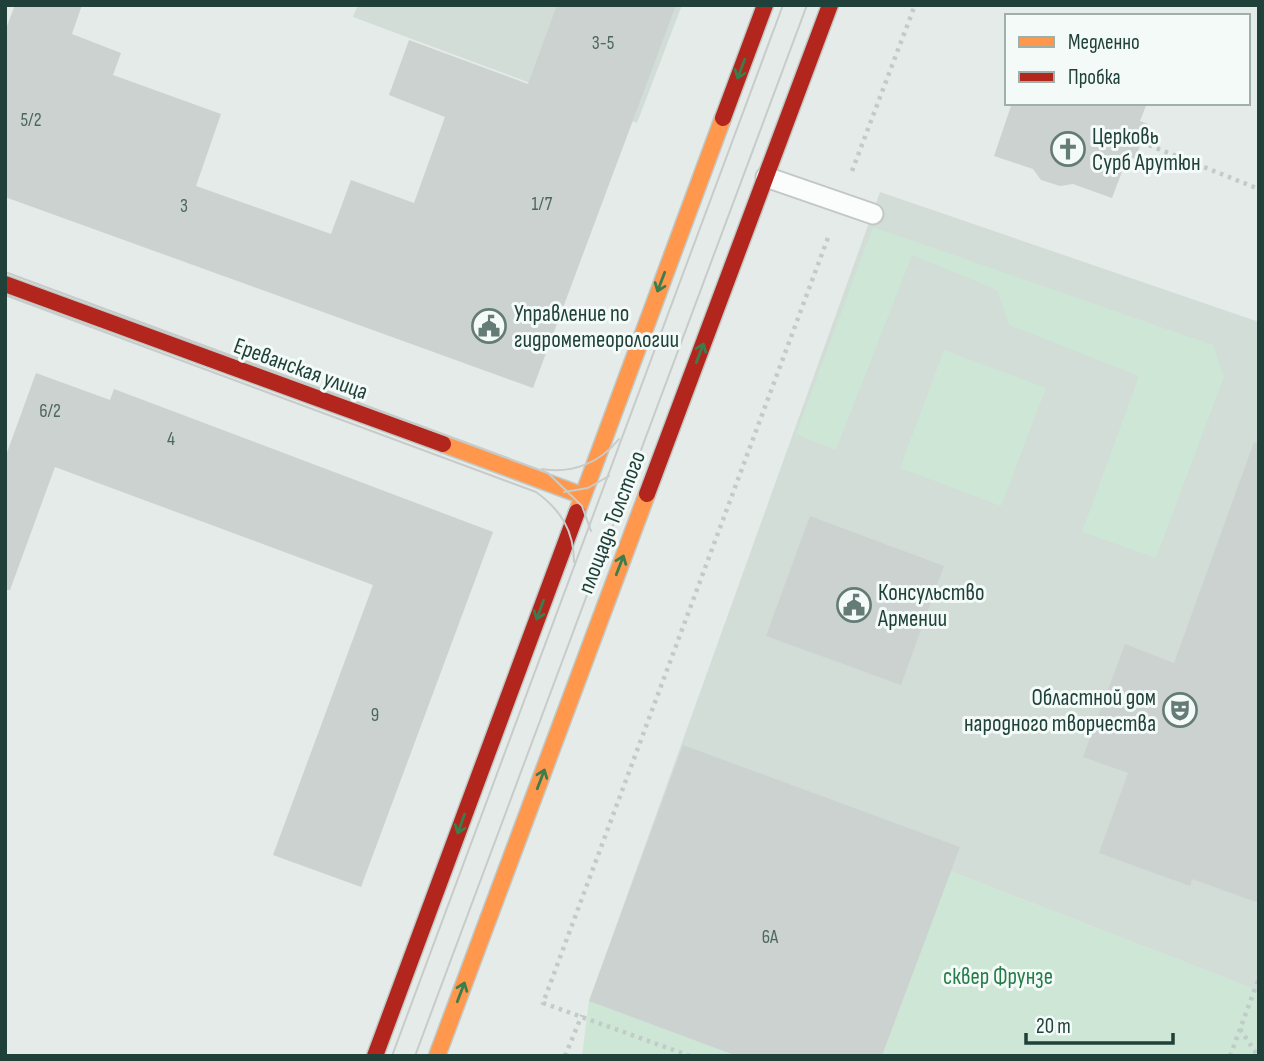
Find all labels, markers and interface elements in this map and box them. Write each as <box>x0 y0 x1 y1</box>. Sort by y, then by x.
legend <box>1005 14 1250 105</box>
text: Медленно <box>1068 30 1140 55</box>
house number: 3-5 <box>592 32 614 55</box>
one-way arrow <box>734 58 747 80</box>
text: Пробка <box>1068 65 1121 90</box>
house number: 5/2 <box>21 109 41 132</box>
place label: Церковь Сурб Арутюн <box>1092 123 1201 177</box>
church icon: Церковь Сурб Арутюн <box>1049 130 1087 168</box>
house number: 1/7 <box>532 193 553 216</box>
house number: 3 <box>180 195 188 218</box>
one-way arrow <box>654 271 666 293</box>
place label: Управление по гидрометеорологии <box>514 300 679 354</box>
public building icon: Управление по гидрометеорологии <box>470 307 508 345</box>
street label: Ереванская улица <box>230 332 371 406</box>
one-way arrow <box>695 342 707 364</box>
house number: 6/2 <box>39 400 61 423</box>
house number: 4 <box>167 428 175 451</box>
street label: площадь Толстого <box>572 447 652 598</box>
one-way arrow <box>614 555 627 577</box>
place label: Консульство Армении <box>877 579 985 633</box>
public building icon: Консульство Армении <box>835 586 873 624</box>
one-way arrow <box>533 599 545 621</box>
place label: Областной дом народного творчества <box>964 684 1156 738</box>
theatre icon: Областной дом народного творчества <box>1161 691 1199 729</box>
house number: 9 <box>371 704 379 727</box>
one-way arrow <box>536 768 548 790</box>
one-way arrow <box>454 812 467 834</box>
house number: 6А <box>762 926 779 949</box>
park label: сквер Фрунзе <box>943 963 1053 991</box>
one-way arrow <box>456 981 468 1003</box>
scale bar <box>1026 1002 1173 1046</box>
text: 20 m <box>1036 1014 1071 1039</box>

